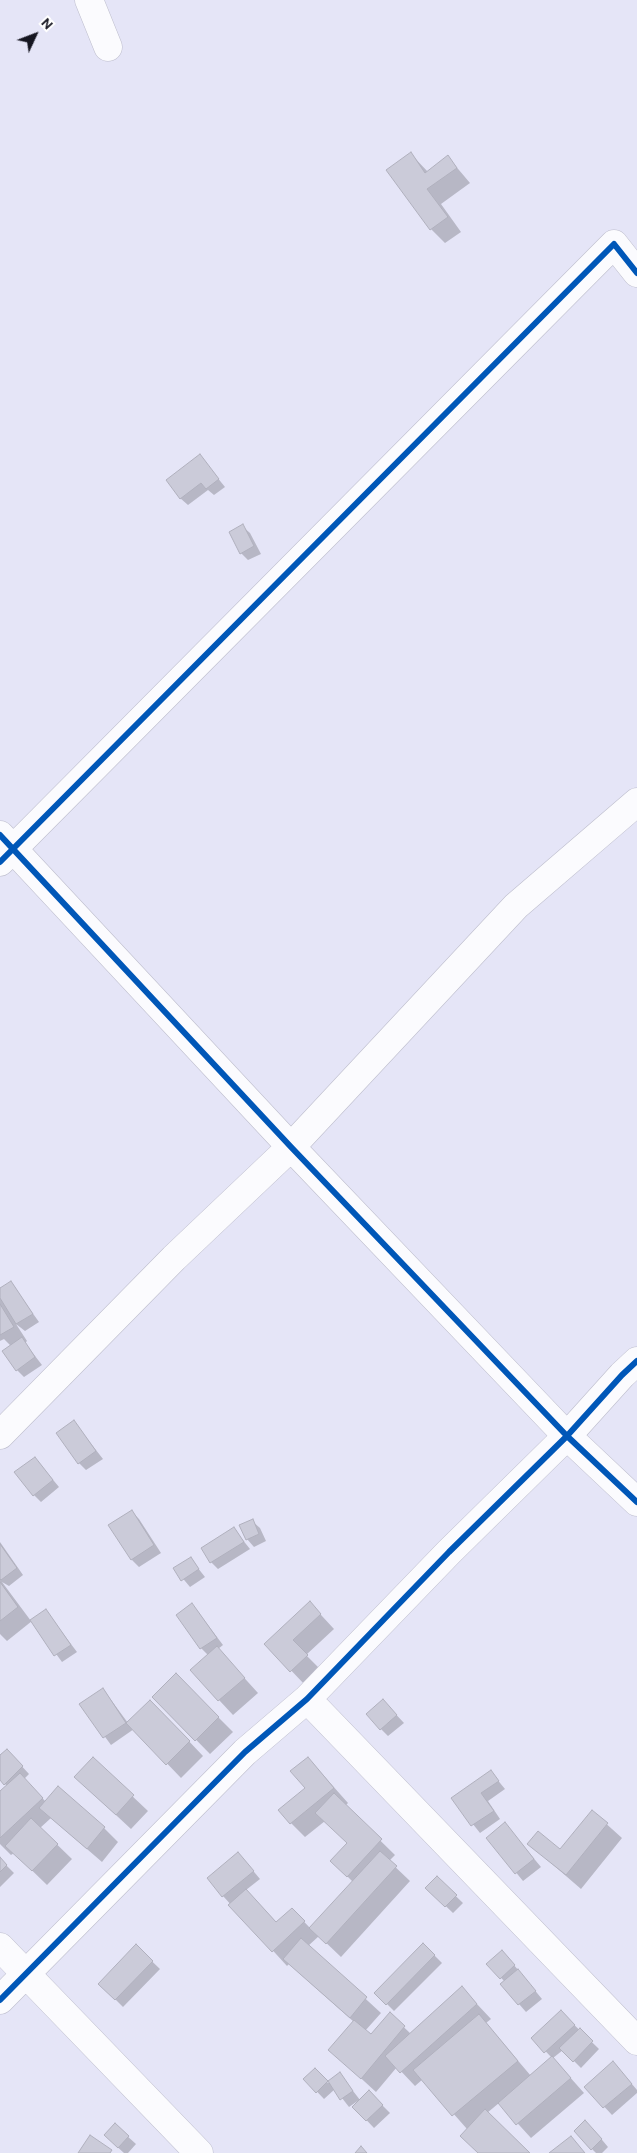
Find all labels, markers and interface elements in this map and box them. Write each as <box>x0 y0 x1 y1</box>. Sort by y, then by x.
north arrow <box>10 10 60 60</box>
text: N <box>37 15 56 34</box>

